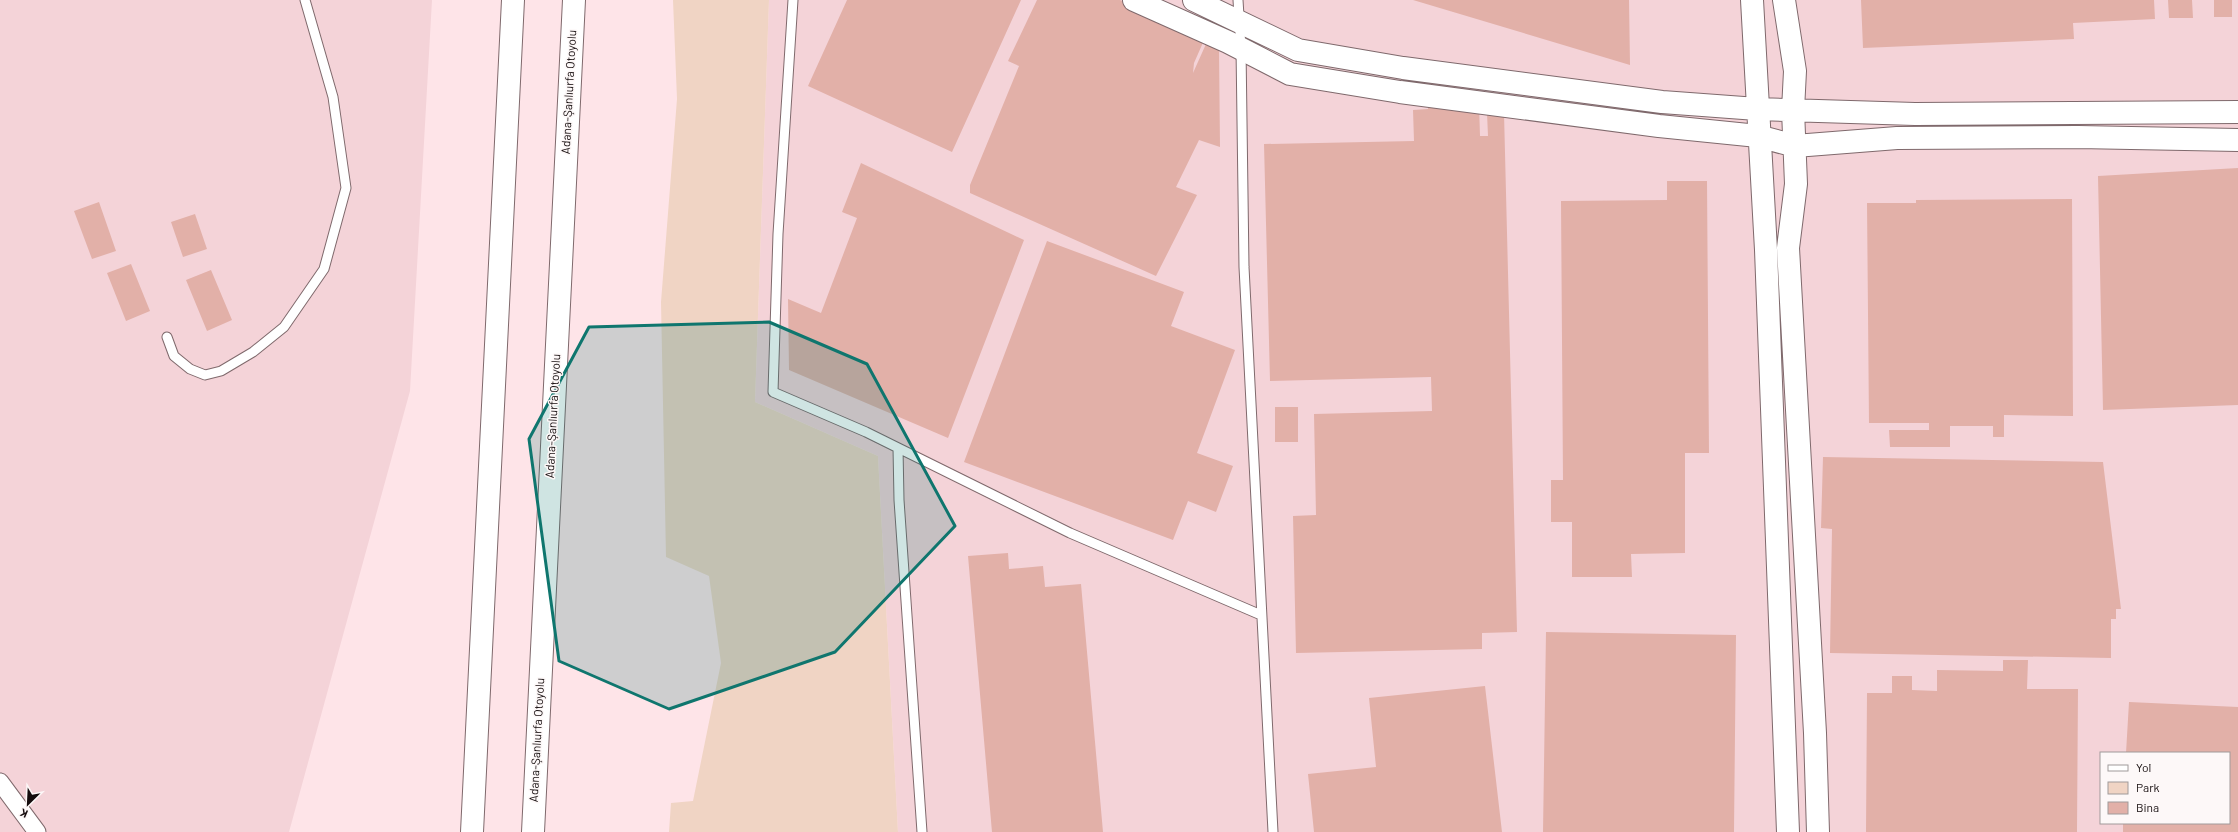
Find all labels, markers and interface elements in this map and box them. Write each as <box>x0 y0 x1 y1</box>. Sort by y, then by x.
street label: Adana-Şanlıurfa Otoyolu <box>558 29 578 155</box>
street label: Adana-Şanlıurfa Otoyolu <box>542 353 562 479</box>
street label: Adana-Şanlıurfa Otoyolu <box>526 677 546 803</box>
legend <box>2100 752 2230 824</box>
text: Yol <box>2136 760 2151 774</box>
text: Park <box>2136 780 2160 794</box>
north arrow <box>8 784 48 824</box>
text: Bina <box>2136 800 2159 814</box>
text: K <box>18 806 30 821</box>

